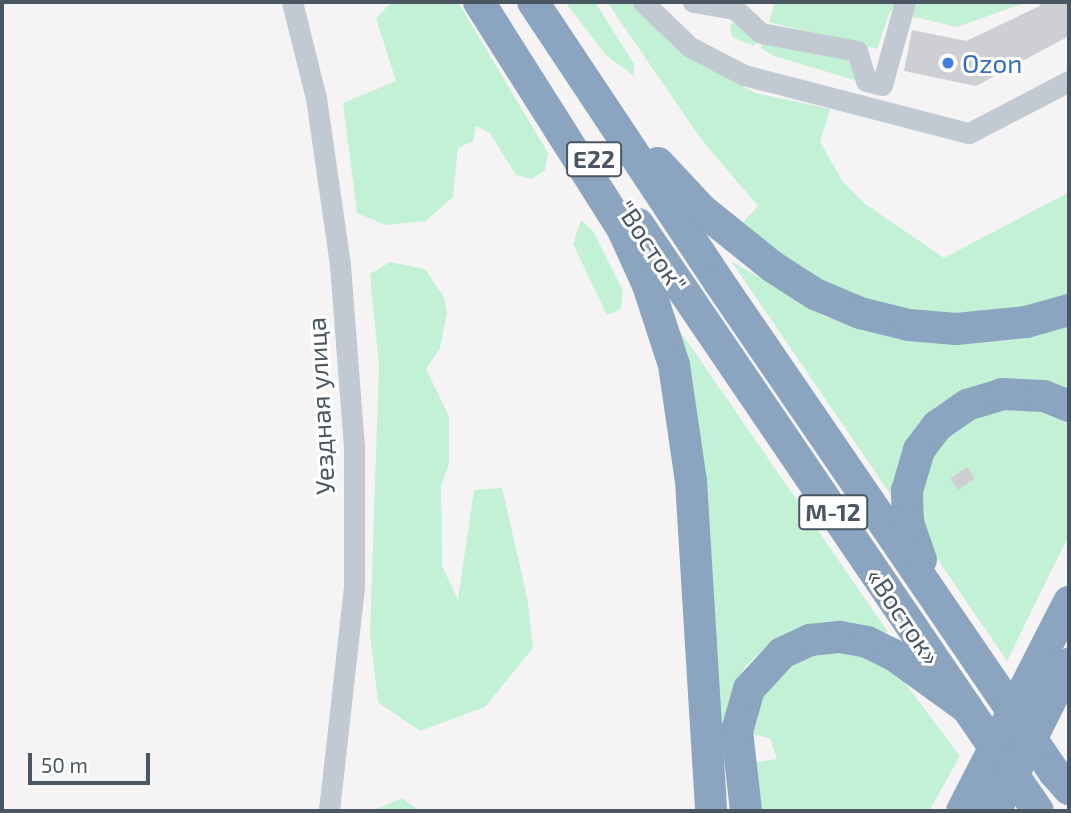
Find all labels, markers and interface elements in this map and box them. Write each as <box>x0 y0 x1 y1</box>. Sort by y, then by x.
place label: Ozon <box>962 47 1022 79</box>
marker: Ozon <box>940 55 956 71</box>
road number: E22 <box>566 139 622 180</box>
street label: "Восток" <box>610 194 694 298</box>
street label: Уездная улица <box>300 316 340 496</box>
road number: М-12 <box>798 491 868 532</box>
street label: «Восток» <box>860 562 948 670</box>
scale bar <box>32 740 154 784</box>
text: 50 m <box>41 752 88 777</box>

